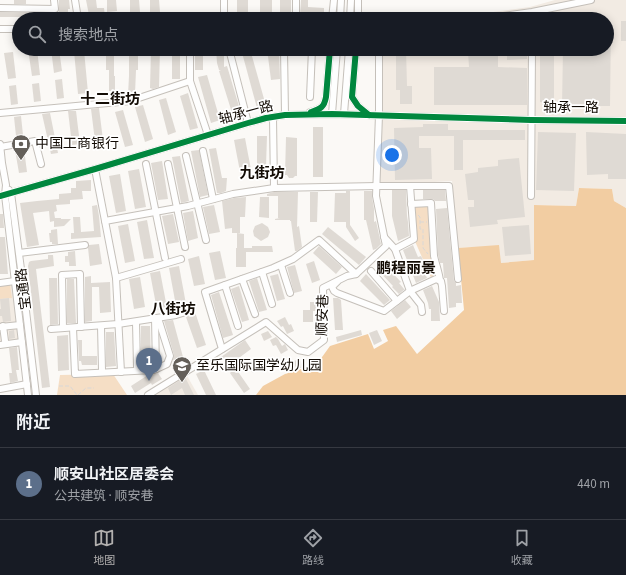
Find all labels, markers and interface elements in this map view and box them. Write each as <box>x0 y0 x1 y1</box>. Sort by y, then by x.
search box <box>12 12 614 56</box>
icon: search <box>26 23 48 45</box>
text: 搜索地点 <box>58 25 118 46</box>
district label: 十二街坊 <box>80 89 140 110</box>
street label: 轴承一路 <box>216 96 276 130</box>
street label: 轴承一路 <box>543 98 599 118</box>
bank icon: 中国工商银行 <box>10 133 32 161</box>
place label: 中国工商银行 <box>35 134 119 154</box>
your location <box>382 145 402 165</box>
district label: 九街坊 <box>239 163 285 184</box>
district label: 鹏程丽景 <box>376 258 436 279</box>
street label: 宝通路 <box>12 267 36 311</box>
street label: 顺安巷 <box>312 294 334 336</box>
district label: 八街坊 <box>150 299 196 320</box>
pin: 1 <box>136 348 162 381</box>
school or university icon: 至乐国际国学幼儿园 <box>171 355 193 383</box>
place label: 至乐国际国学幼儿园 <box>196 356 322 376</box>
text: 附近 <box>16 411 50 435</box>
text: 顺安山社区居委会 <box>54 464 174 485</box>
text: 1 <box>26 475 32 493</box>
text: 440 m <box>577 475 610 493</box>
text: 公共建筑 · 顺安巷 <box>54 487 153 505</box>
tab: 地图 <box>93 527 115 568</box>
tab: 路线 <box>302 527 324 568</box>
tab: 收藏 <box>511 527 533 568</box>

